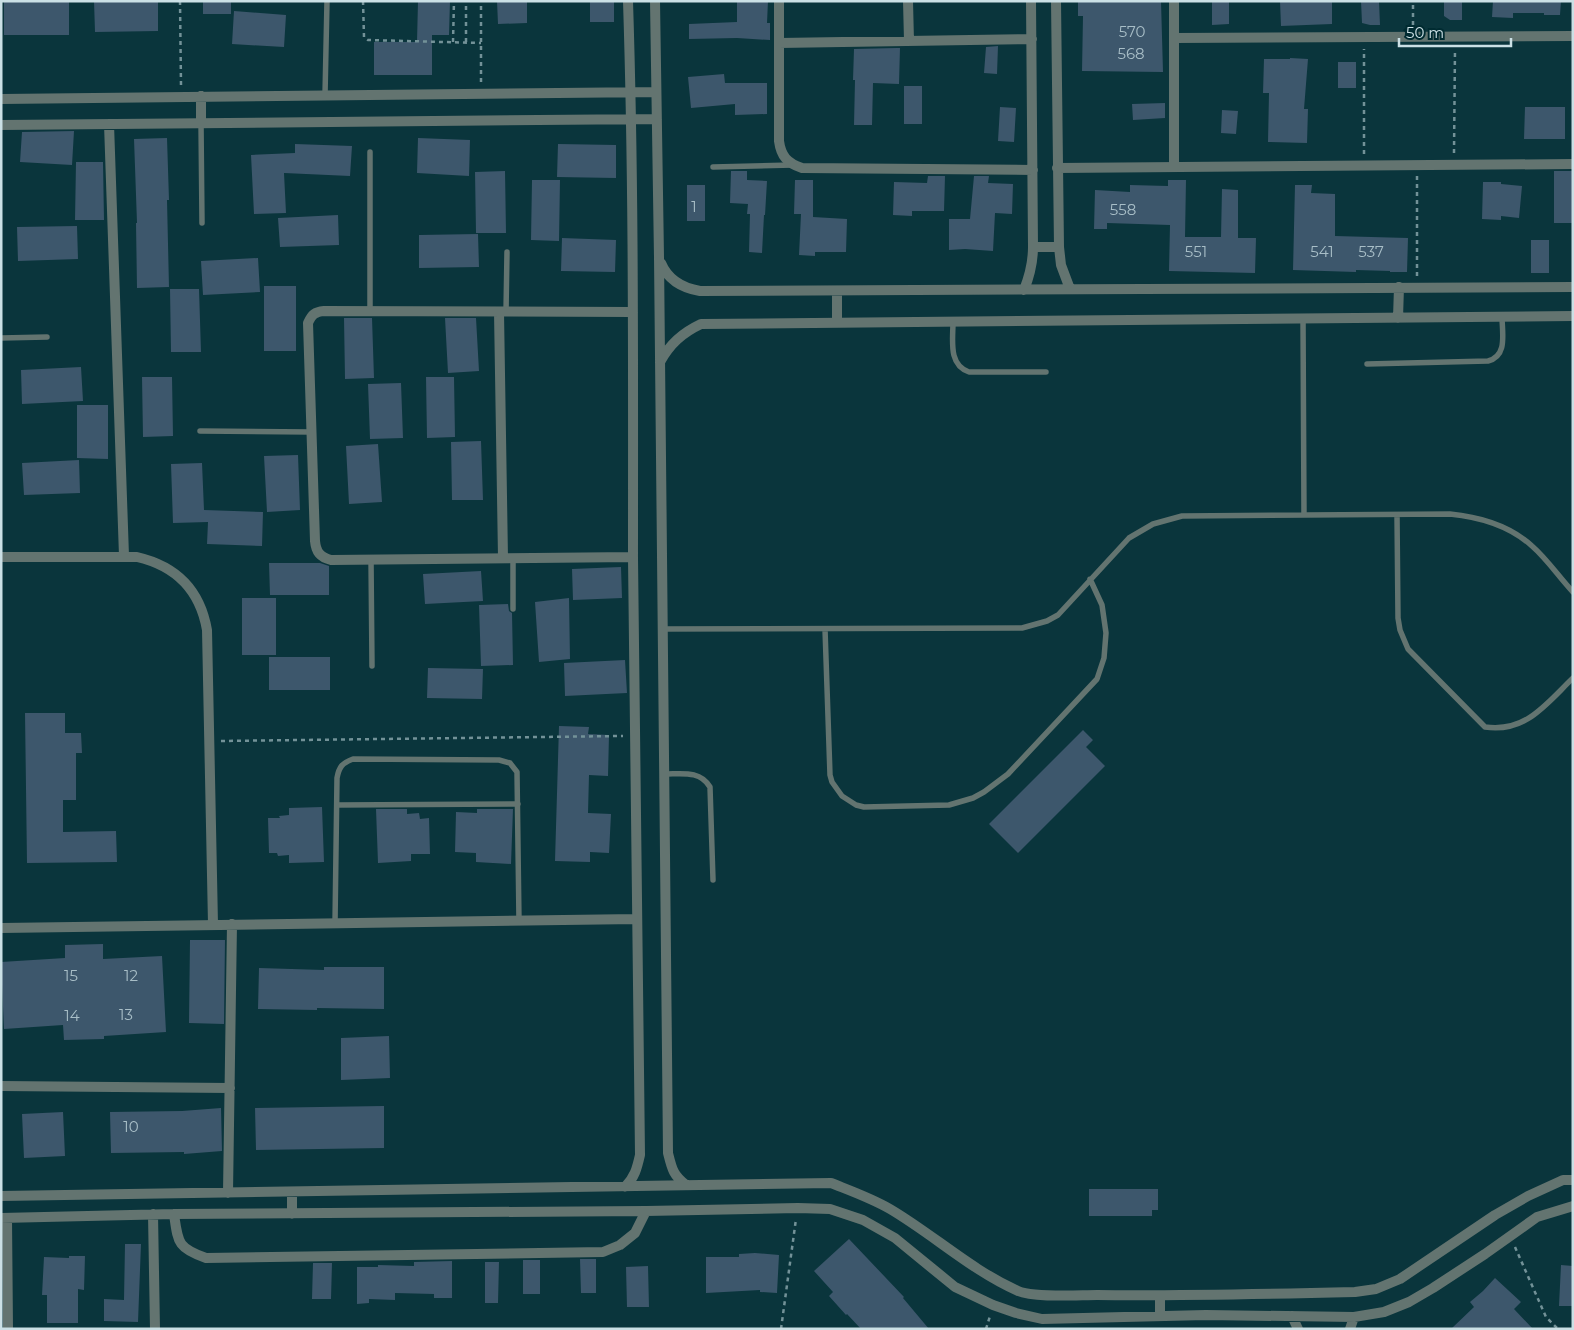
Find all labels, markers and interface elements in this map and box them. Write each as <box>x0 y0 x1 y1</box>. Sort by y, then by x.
scale bar <box>1399 15 1512 47</box>
house number: 570 <box>1119 22 1145 41</box>
text: 50 m <box>1406 23 1444 42</box>
house number: 568 <box>1117 44 1145 63</box>
house number: 1 <box>691 197 697 216</box>
house number: 558 <box>1110 200 1136 219</box>
house number: 551 <box>1185 242 1207 261</box>
house number: 541 <box>1310 242 1334 261</box>
house number: 537 <box>1358 242 1384 261</box>
house number: 15 <box>64 966 78 985</box>
house number: 12 <box>124 966 138 985</box>
house number: 13 <box>119 1005 133 1024</box>
house number: 14 <box>64 1006 80 1025</box>
house number: 10 <box>123 1117 139 1136</box>

